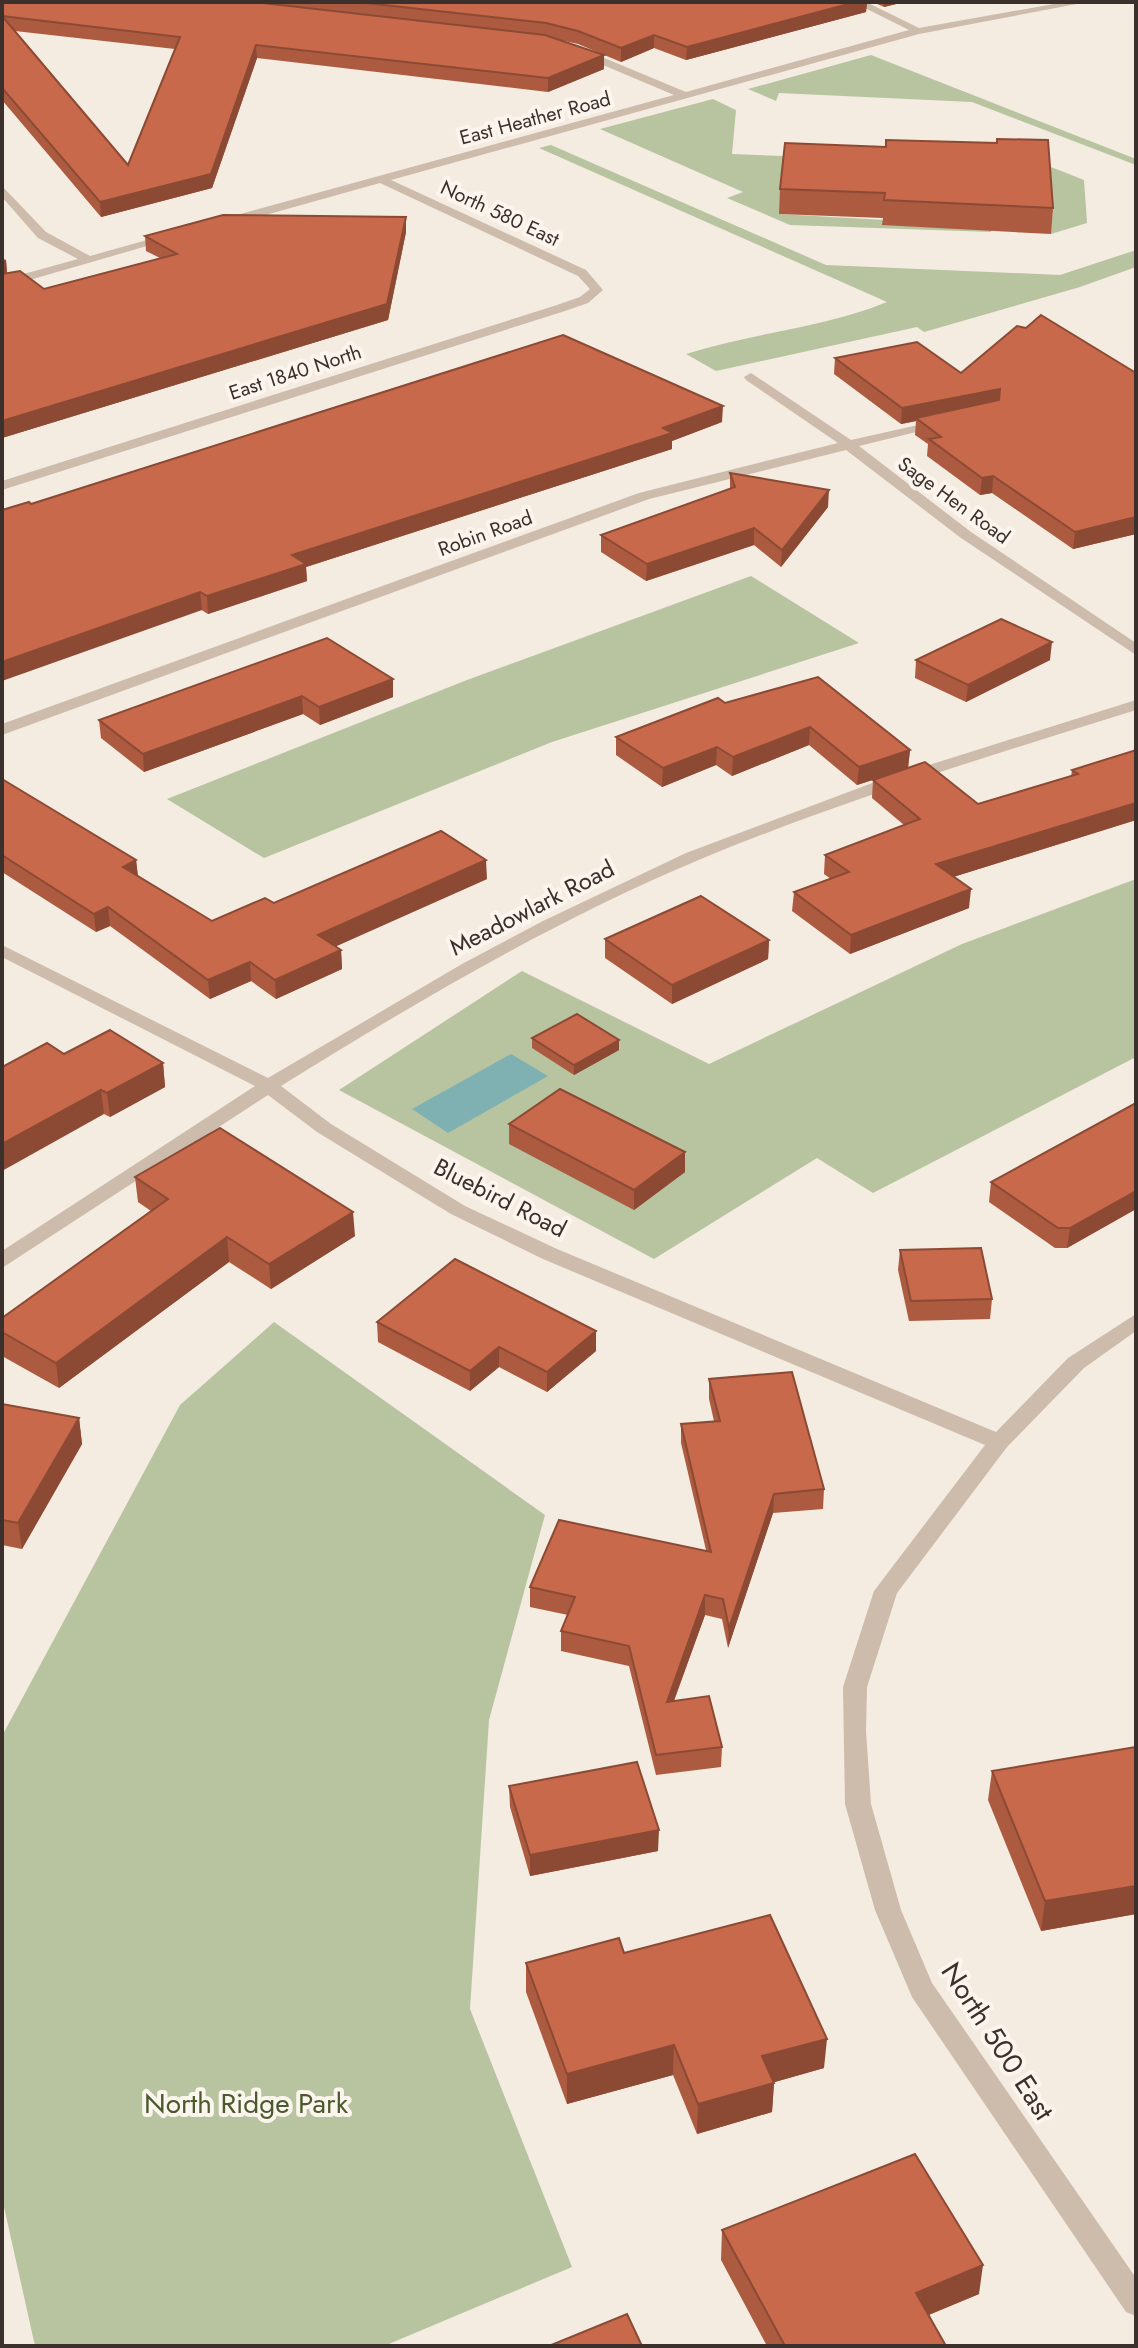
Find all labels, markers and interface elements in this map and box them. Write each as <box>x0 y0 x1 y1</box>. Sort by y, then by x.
street label: East Heather Road <box>456 84 614 153</box>
street label: North 580 East <box>436 173 564 254</box>
street label: East 1840 North <box>225 337 365 408</box>
street label: Sage Hen Road <box>892 450 1016 551</box>
street label: Robin Road <box>434 503 536 564</box>
street label: Meadowlark Road <box>443 851 620 964</box>
street label: Bluebird Road <box>428 1149 573 1246</box>
street label: North 500 East <box>931 1954 1064 2129</box>
park label: North Ridge Park <box>144 2083 349 2124</box>

